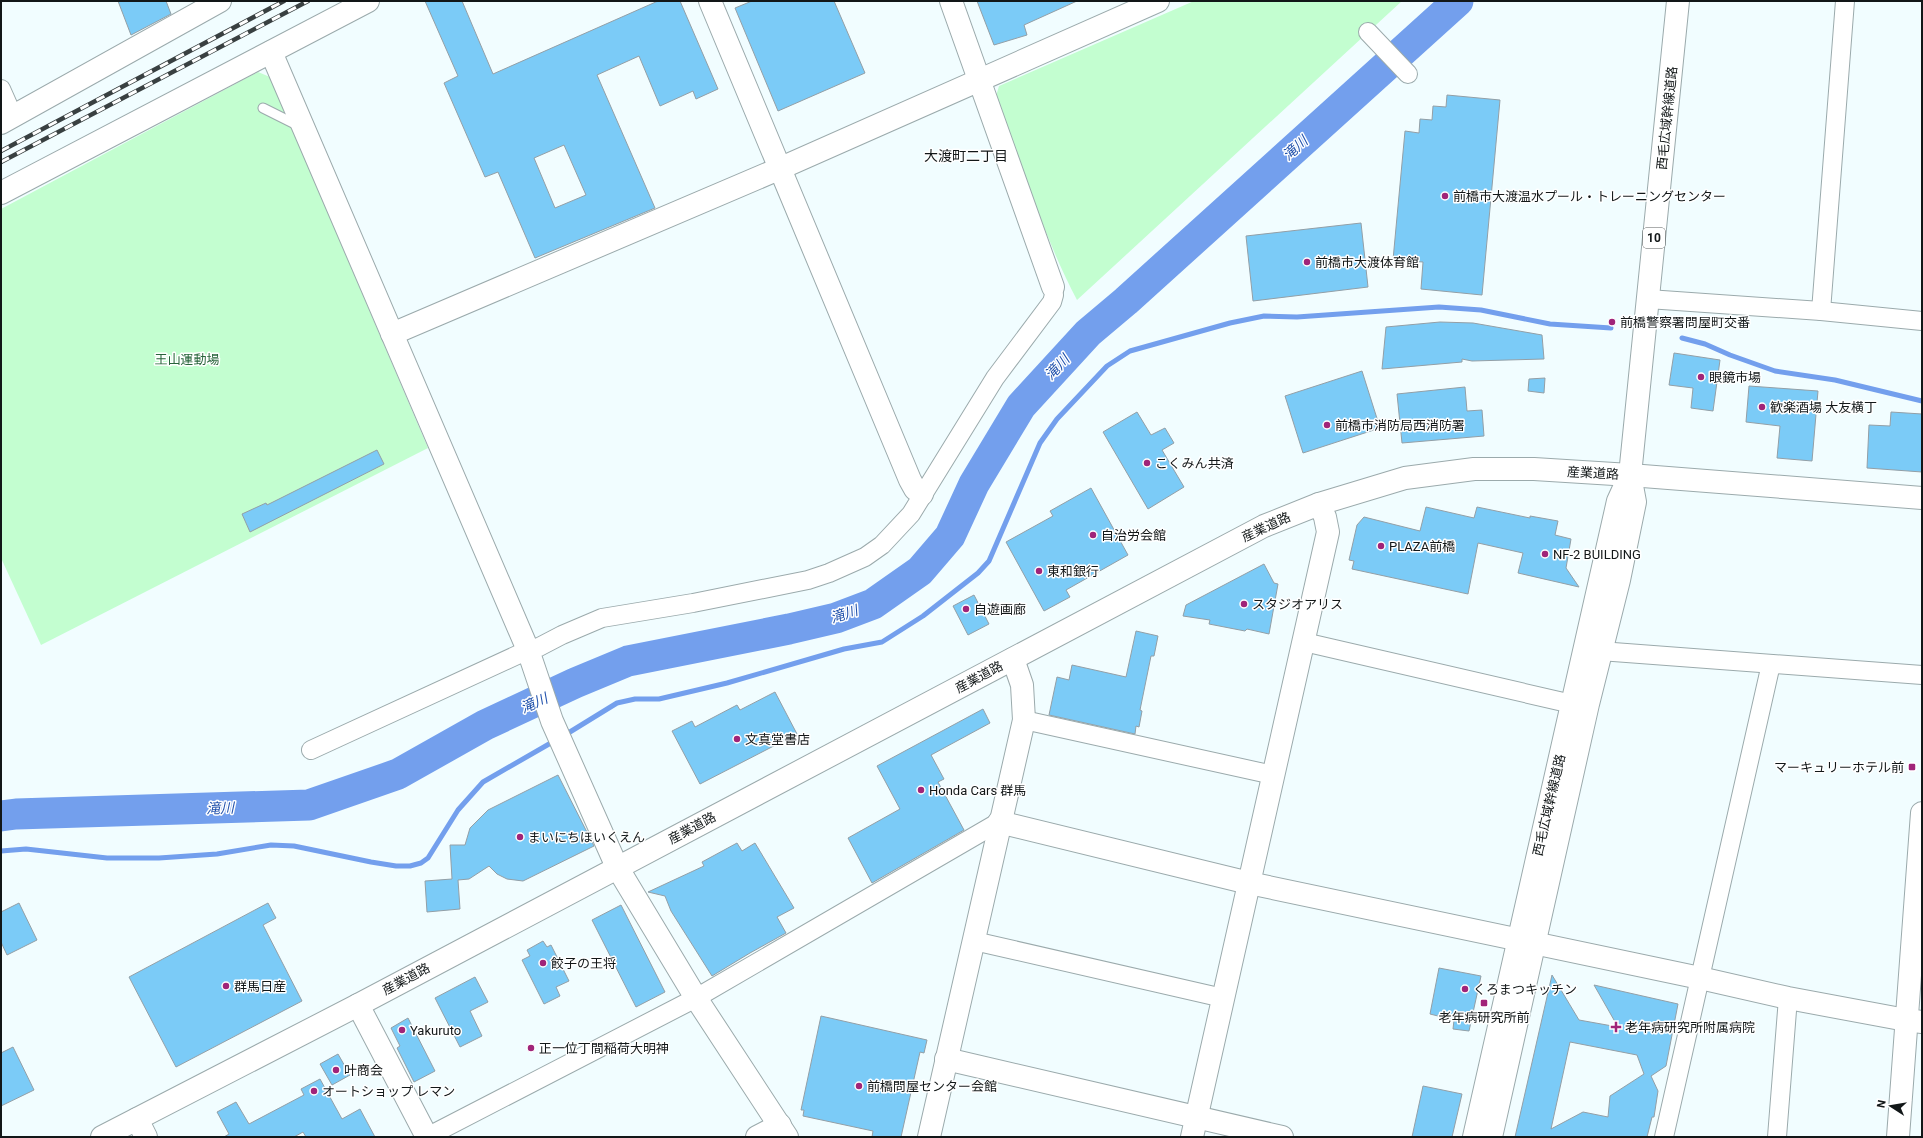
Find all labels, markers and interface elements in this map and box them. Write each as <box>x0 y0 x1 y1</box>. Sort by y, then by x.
street label: 西毛広域幹線道路 <box>1654 65 1680 171</box>
water label: 滝川 <box>1279 131 1312 163</box>
district label: 大渡町二丁目 <box>924 148 1008 164</box>
place label: 前橋市大渡温水プール・トレーニングセンター <box>1453 189 1726 204</box>
marker: 前橋市大渡温水プール・トレーニングセンター <box>1440 191 1450 201</box>
road number: 10 <box>1643 228 1665 248</box>
place label: 前橋市大渡体育館 <box>1315 255 1419 270</box>
marker: 前橋市大渡体育館 <box>1302 257 1312 267</box>
place label: 前橋警察署問屋町交番 <box>1620 315 1750 330</box>
marker: 前橋警察署問屋町交番 <box>1607 317 1617 327</box>
water label: 滝川 <box>1042 350 1074 383</box>
park label: 王山運動場 <box>154 352 220 367</box>
place label: 眼鏡市場 <box>1709 370 1761 385</box>
marker: 眼鏡市場 <box>1696 372 1706 382</box>
place label: 歓楽酒場 大友横丁 <box>1770 400 1877 415</box>
marker: 歓楽酒場 大友横丁 <box>1757 402 1767 412</box>
place label: 前橋市消防局西消防署 <box>1335 418 1465 433</box>
marker: 前橋市消防局西消防署 <box>1322 420 1332 430</box>
place label: こくみん共済 <box>1155 456 1234 471</box>
marker: こくみん共済 <box>1142 458 1152 468</box>
street label: 産業道路 <box>1567 464 1619 482</box>
street label: 産業道路 <box>1239 509 1293 545</box>
place label: 自治労会館 <box>1101 528 1166 543</box>
marker: 自治労会館 <box>1088 530 1098 540</box>
place label: PLAZA前橋 <box>1389 539 1455 554</box>
marker: PLAZA前橋 <box>1376 541 1386 551</box>
place label: NF-2 BUILDING <box>1553 547 1641 562</box>
marker: NF-2 BUILDING <box>1540 549 1550 559</box>
place label: 東和銀行 <box>1047 564 1099 579</box>
marker: 東和銀行 <box>1034 566 1044 576</box>
place label: スタジオアリス <box>1252 597 1343 612</box>
marker: スタジオアリス <box>1239 599 1249 609</box>
water label: 滝川 <box>828 601 862 626</box>
place label: 自遊画廊 <box>974 602 1026 617</box>
marker: 自遊画廊 <box>961 604 971 614</box>
street label: 産業道路 <box>953 658 1005 696</box>
water label: 滝川 <box>518 689 552 716</box>
place label: 文真堂書店 <box>745 732 810 747</box>
marker: 文真堂書店 <box>732 734 742 744</box>
street label: 西毛広域幹線道路 <box>1530 753 1568 857</box>
place label: マーキュリーホテル前 <box>1774 760 1904 775</box>
marker: マーキュリーホテル前 <box>1907 762 1917 772</box>
place label: Honda Cars 群馬 <box>929 783 1026 798</box>
marker: Honda Cars 群馬 <box>916 785 926 795</box>
water label: 滝川 <box>206 799 236 816</box>
street label: 産業道路 <box>666 809 718 847</box>
place label: まいにちほいくえん <box>528 830 645 845</box>
marker: まいにちほいくえん <box>515 832 525 842</box>
place label: 餃子の王将 <box>551 956 616 971</box>
marker: 餃子の王将 <box>538 958 548 968</box>
street label: 産業道路 <box>380 960 432 998</box>
place label: 群馬日産 <box>234 979 286 994</box>
marker: 群馬日産 <box>221 981 231 991</box>
place label: くろまつキッチン <box>1473 982 1577 997</box>
marker: くろまつキッチン <box>1460 984 1470 994</box>
marker: 老年病研究所前 <box>1479 998 1489 1008</box>
place label: 老年病研究所前 <box>1438 1010 1530 1025</box>
place label: 老年病研究所附属病院 <box>1625 1020 1755 1035</box>
marker: 老年病研究所附属病院 <box>1610 1021 1622 1033</box>
place label: Yakuruto <box>410 1023 461 1038</box>
marker: Yakuruto <box>397 1025 407 1035</box>
place label: 正一位丁間稲荷大明神 <box>539 1041 669 1056</box>
marker: 正一位丁間稲荷大明神 <box>526 1043 536 1053</box>
place label: 叶商会 <box>344 1063 383 1078</box>
marker: 叶商会 <box>331 1065 341 1075</box>
place label: 前橋問屋センター会館 <box>867 1079 997 1094</box>
marker: 前橋問屋センター会館 <box>854 1081 864 1091</box>
place label: オートショップ レマン <box>322 1084 455 1099</box>
marker: オートショップ レマン <box>309 1086 319 1096</box>
north arrow <box>1871 1086 1911 1126</box>
text: N <box>1875 1099 1889 1109</box>

